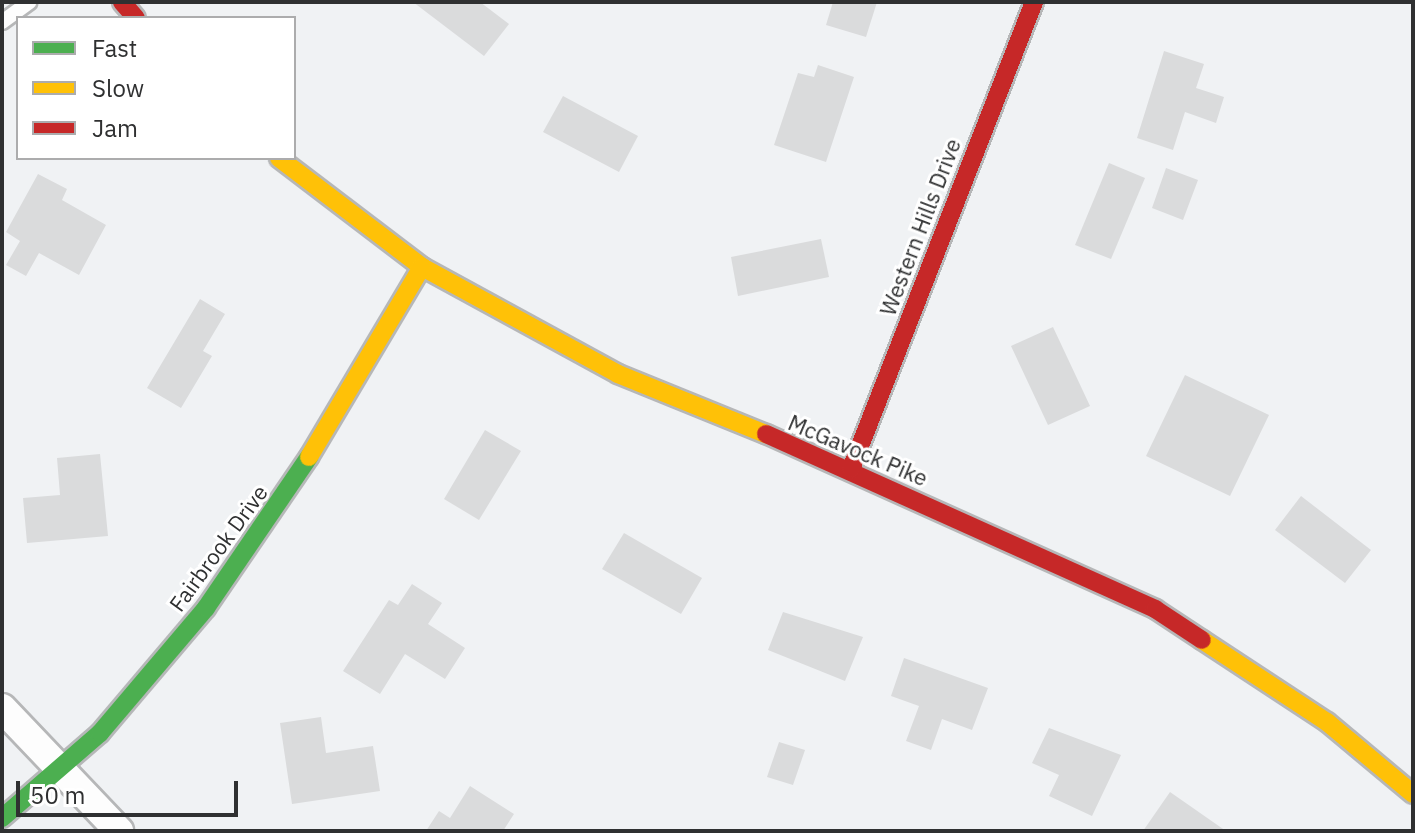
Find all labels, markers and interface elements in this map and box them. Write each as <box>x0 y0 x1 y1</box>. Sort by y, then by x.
legend <box>16 16 296 160</box>
text: Fast <box>92 32 137 64</box>
text: Slow <box>92 72 144 104</box>
text: Jam <box>92 112 138 144</box>
street label: Western Hills Drive <box>874 135 966 319</box>
street label: McGavock Pike <box>784 409 932 491</box>
street label: Fairbrook Drive <box>163 480 273 616</box>
scale bar <box>20 765 242 815</box>
text: 50 m <box>30 779 85 811</box>

